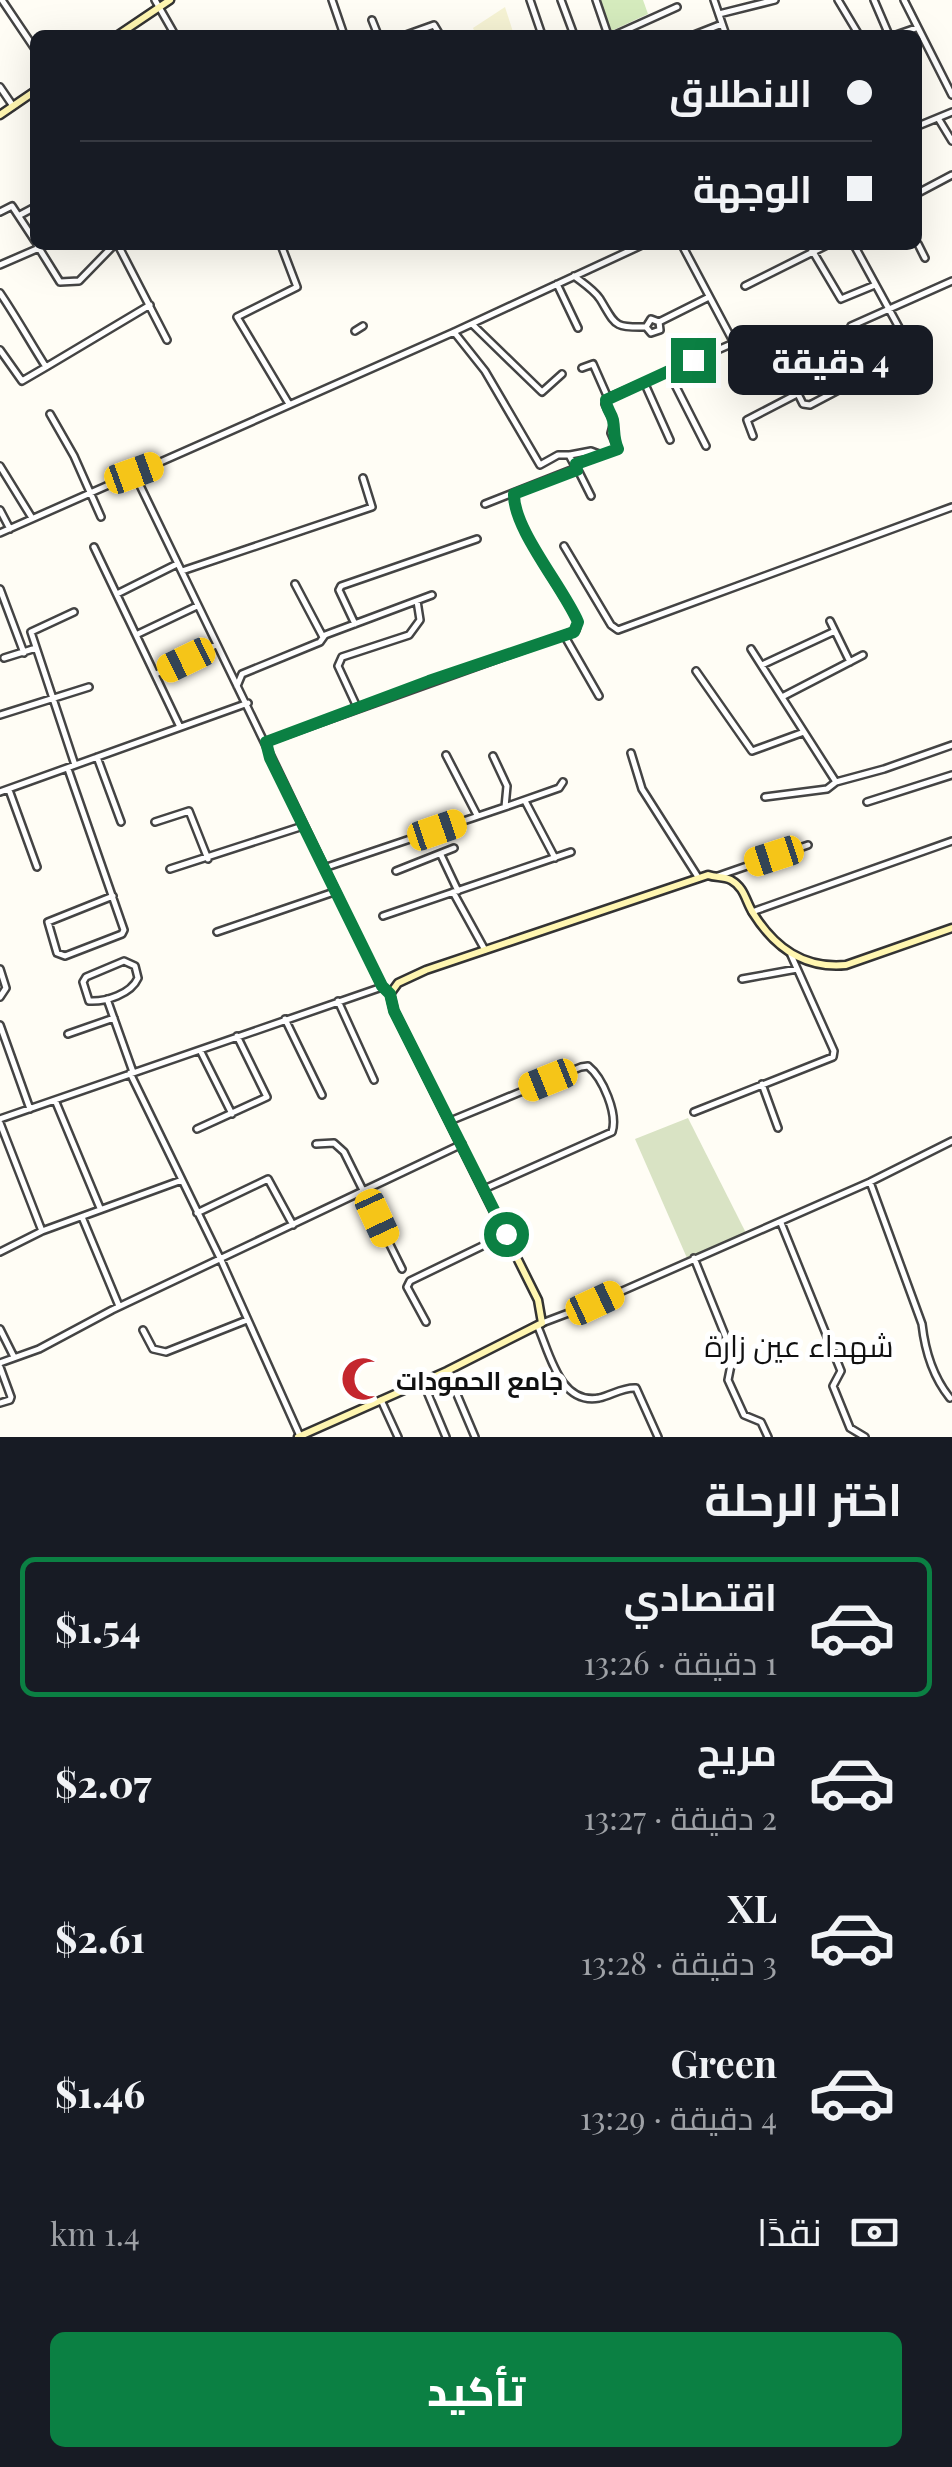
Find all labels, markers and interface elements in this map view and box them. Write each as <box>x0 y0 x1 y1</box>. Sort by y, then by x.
text: الانطلاق <box>669 66 812 117</box>
text: الوجهة <box>693 162 812 213</box>
callout: 4 دقيقة <box>728 325 933 395</box>
route end <box>671 338 716 383</box>
text: 4 دقيقة <box>772 338 889 381</box>
car <box>101 449 167 497</box>
car <box>152 633 220 687</box>
car <box>404 806 470 854</box>
car <box>741 832 807 880</box>
car <box>515 1055 581 1105</box>
car <box>351 1184 403 1252</box>
route start <box>484 1212 529 1257</box>
car <box>561 1277 629 1329</box>
district label: شهداء عين زارة <box>705 1325 893 1365</box>
mosque icon: جامع الحمودات <box>339 1355 387 1403</box>
place label: جامع الحمودات <box>396 1363 563 1398</box>
text: اختر الرحلة <box>704 1467 902 1527</box>
text: اقتصادي <box>624 1570 777 1621</box>
icon: car <box>807 1582 897 1672</box>
text: $1.54 <box>55 1602 141 1653</box>
text: 1 دقيقة · 13:26 <box>583 1640 777 1683</box>
text: مريح <box>697 1725 777 1776</box>
icon: car <box>807 1737 897 1827</box>
text: $2.07 <box>55 1757 151 1808</box>
text: 2 دقيقة · 13:27 <box>584 1795 777 1838</box>
text: XL <box>728 1882 777 1933</box>
icon: car <box>807 1892 897 1982</box>
text: $2.61 <box>55 1912 145 1963</box>
text: 3 دقيقة · 13:28 <box>581 1940 777 1983</box>
text: Green <box>670 2037 777 2088</box>
icon: car <box>807 2047 897 2137</box>
text: $1.46 <box>55 2067 145 2118</box>
text: 4 دقيقة · 13:29 <box>580 2095 777 2138</box>
text: نقدًا <box>757 2205 822 2256</box>
icon: cash <box>847 2205 902 2260</box>
text: 1.4 km <box>50 2211 140 2254</box>
button: تأكيد <box>50 2332 902 2447</box>

